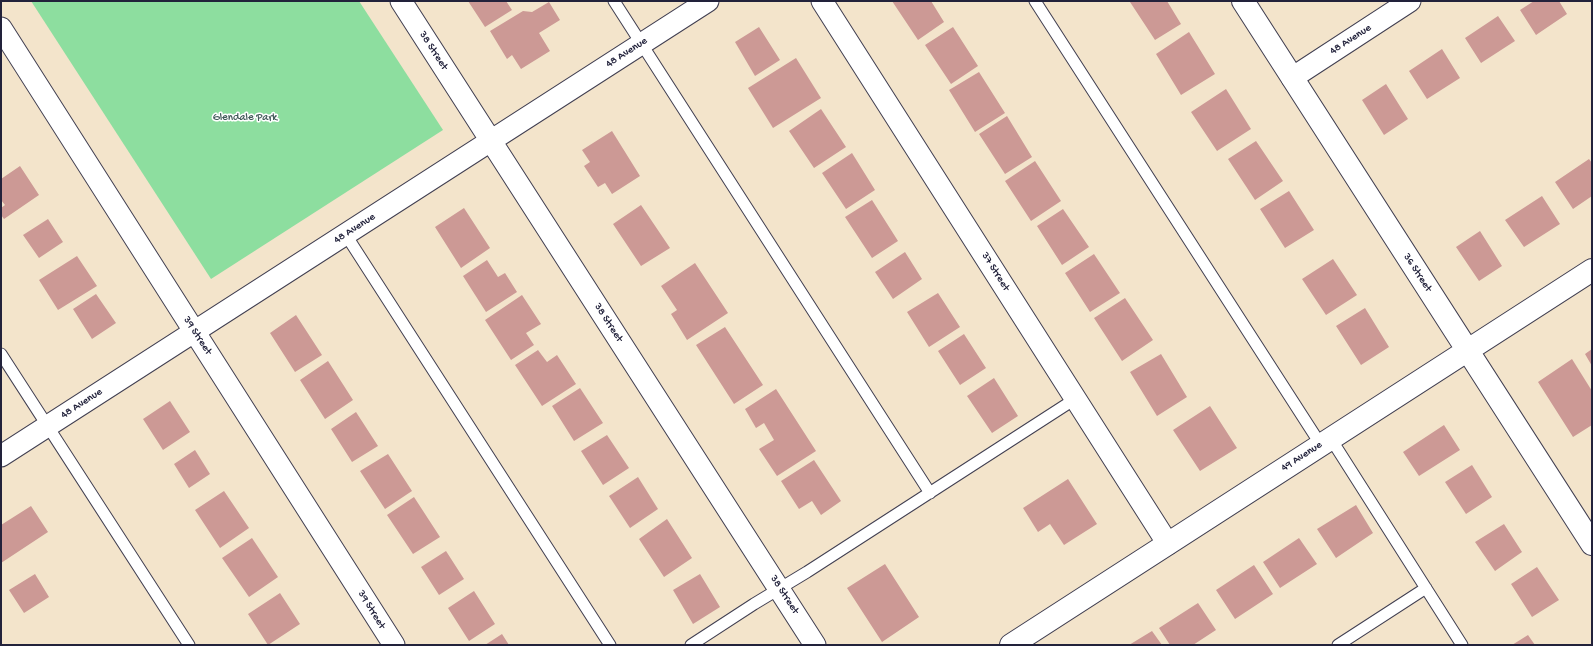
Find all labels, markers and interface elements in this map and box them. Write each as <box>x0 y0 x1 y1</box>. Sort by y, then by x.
street label: 48 Avenue <box>1328 22 1374 58</box>
street label: 38 Street <box>416 29 450 73</box>
street label: 48 Avenue <box>604 35 650 71</box>
park label: Glendale Park <box>213 111 277 125</box>
street label: 48 Avenue <box>332 211 378 247</box>
street label: 37 Street <box>978 250 1012 294</box>
street label: 36 Street <box>1400 251 1434 295</box>
street label: 38 Street <box>591 301 625 345</box>
street label: 39 Street <box>180 314 214 358</box>
street label: 48 Avenue <box>59 386 105 422</box>
street label: 49 Avenue <box>1279 439 1325 475</box>
street label: 38 Street <box>767 573 801 617</box>
street label: 39 Street <box>354 588 388 632</box>

